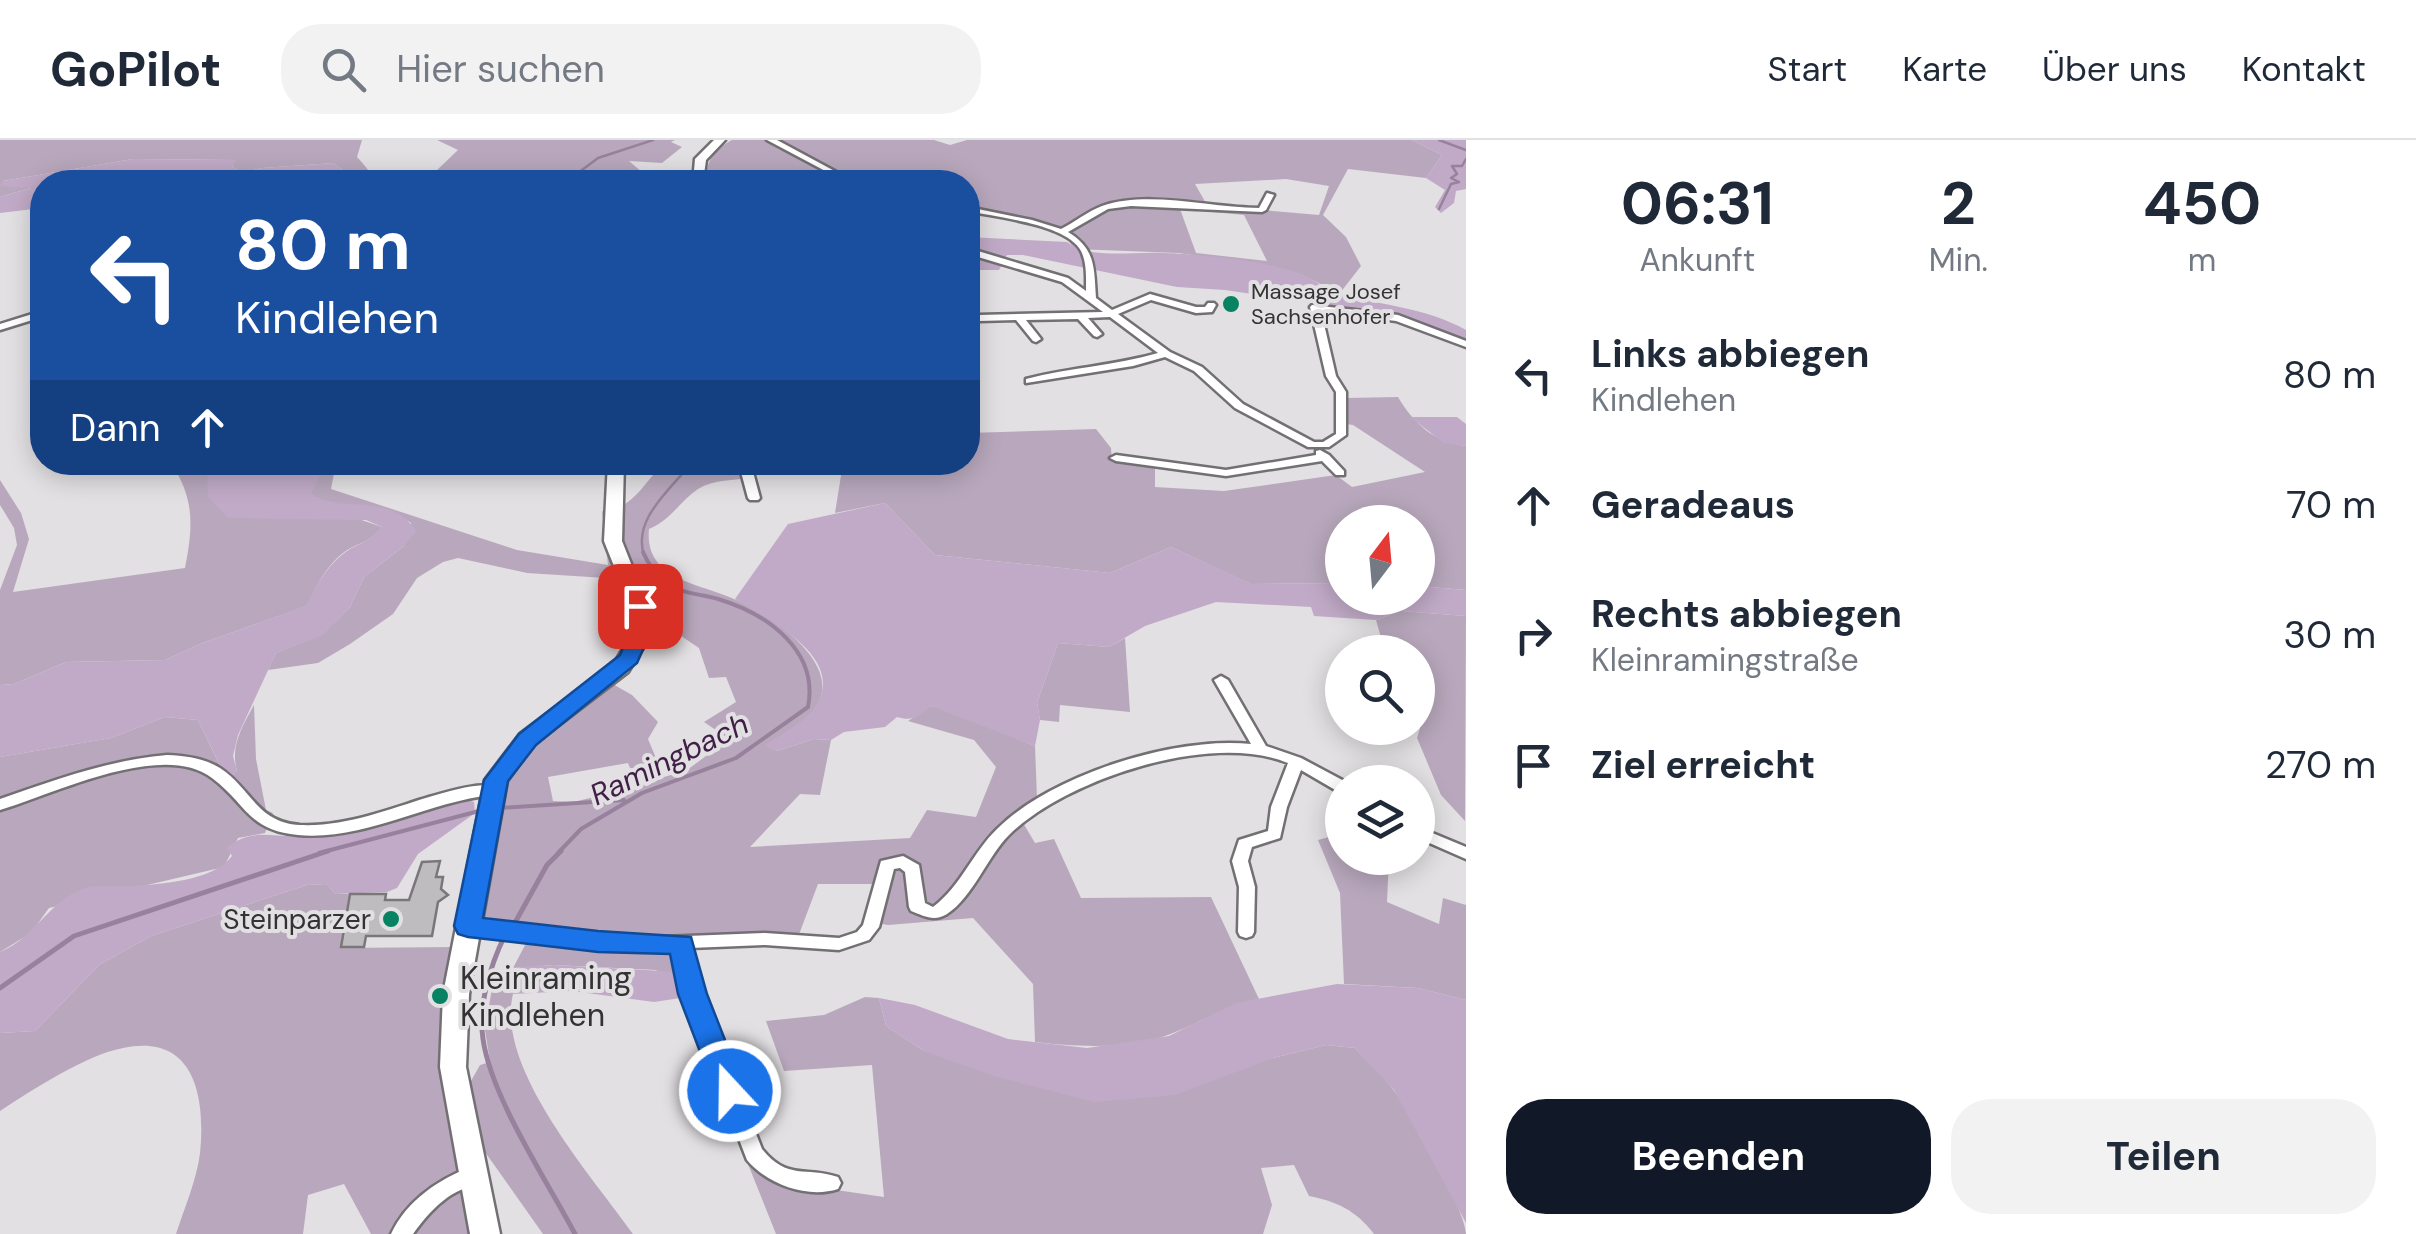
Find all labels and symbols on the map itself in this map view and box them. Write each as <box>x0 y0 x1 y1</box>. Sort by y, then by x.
place label: Massage Josef Sachsenhofer <box>1251 277 1401 331</box>
marker: Massage Josef Sachsenhofer <box>1220 293 1242 315</box>
north arrow <box>1325 505 1435 615</box>
pin <box>598 564 683 649</box>
water label: Ramingbach <box>583 704 755 814</box>
place label: Steinparzer <box>223 901 371 938</box>
marker: Steinparzer <box>380 908 402 930</box>
place label: Kleinraming Kindlehen <box>460 957 632 1036</box>
marker: Kleinraming Kindlehen <box>429 985 451 1007</box>
position arrow <box>678 1039 782 1143</box>

